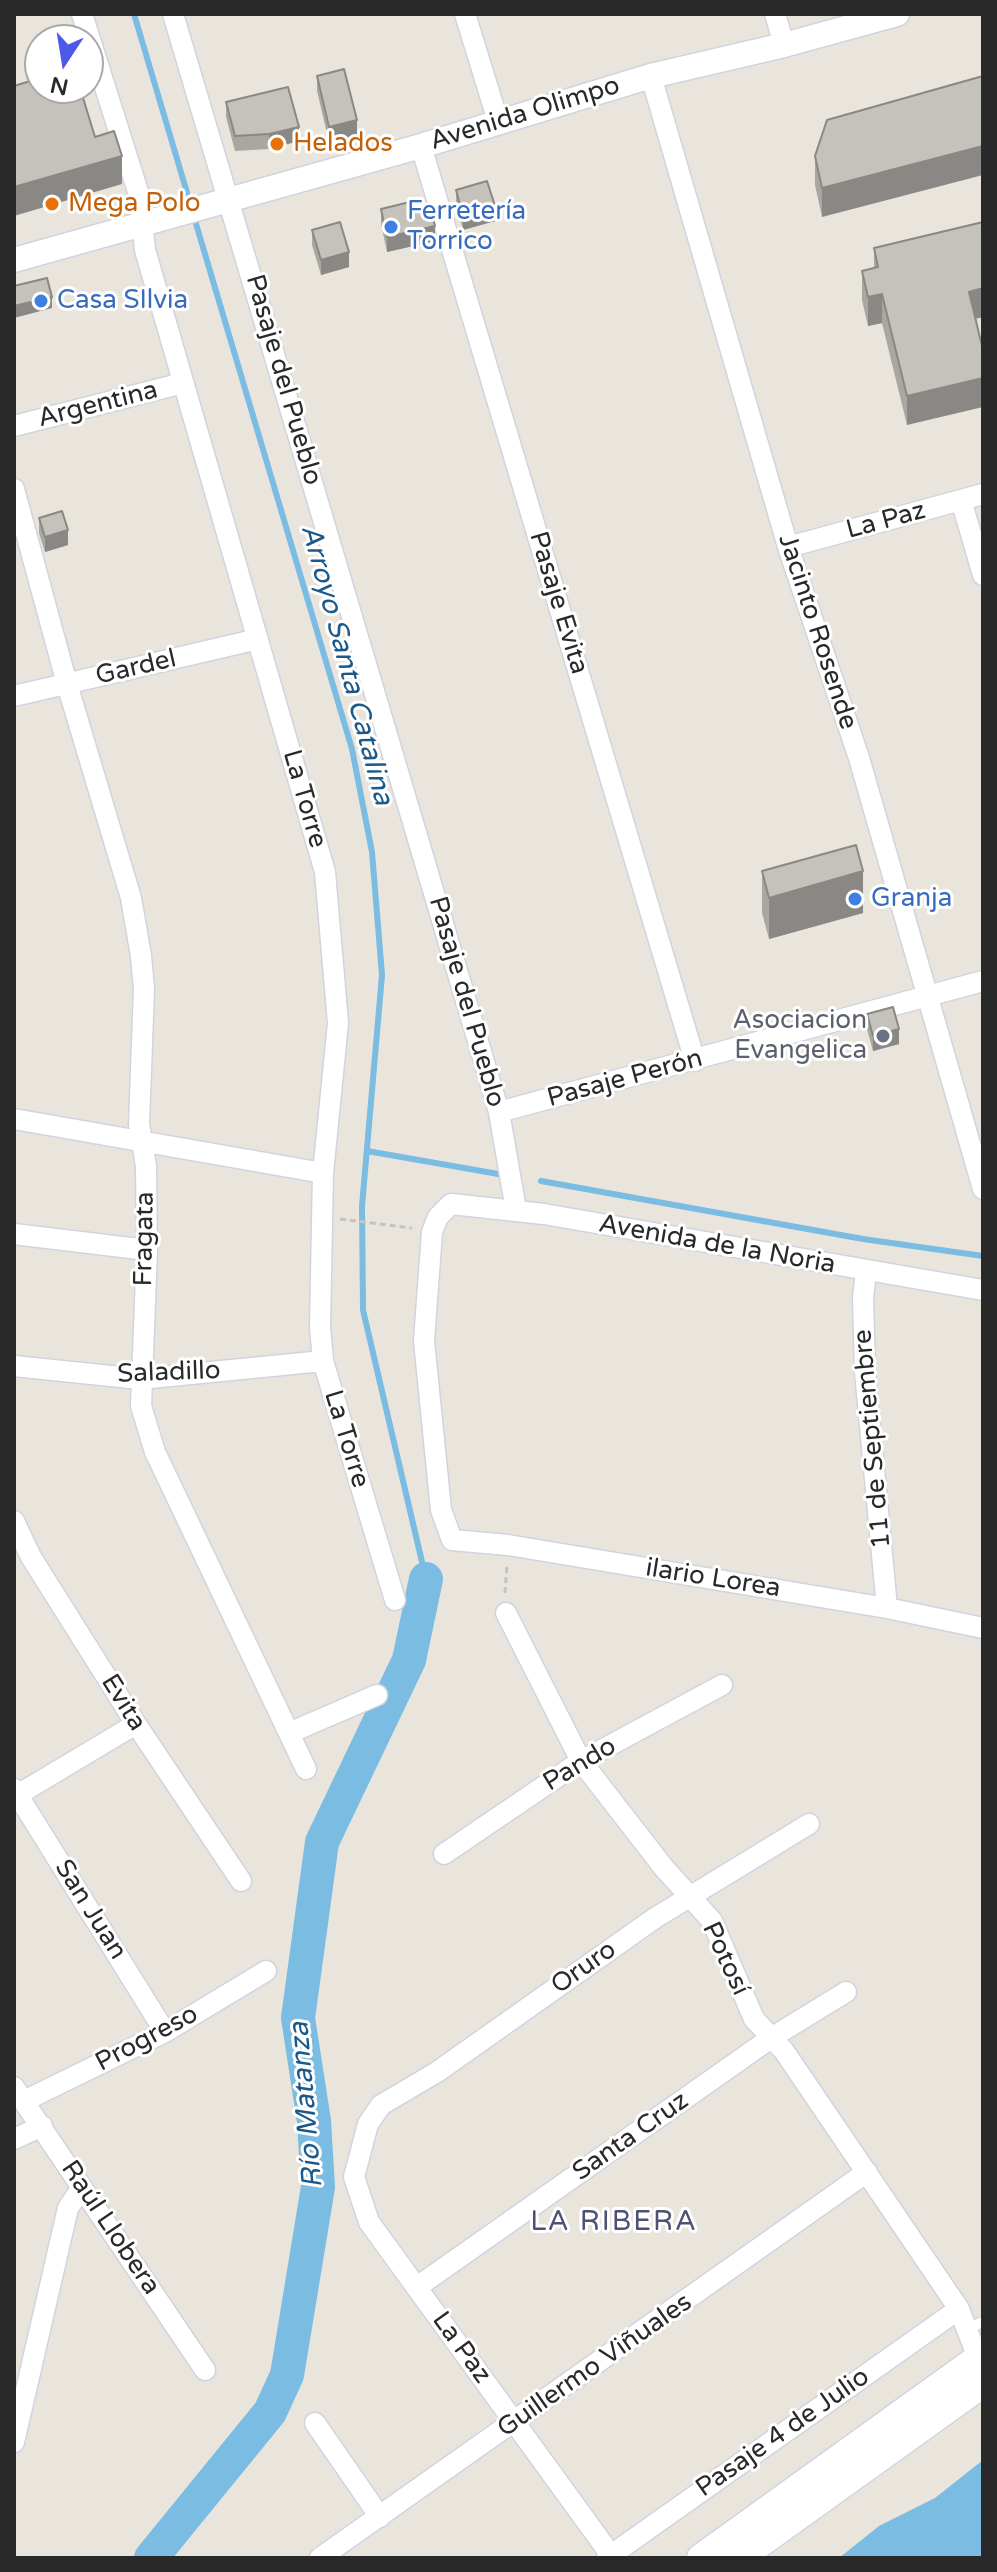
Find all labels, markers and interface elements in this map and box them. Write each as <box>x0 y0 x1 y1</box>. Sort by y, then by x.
north arrow <box>24 24 104 104</box>
street label: Avenida Olimpo <box>426 70 624 158</box>
text: N <box>48 71 71 100</box>
place label: Helados <box>293 128 393 160</box>
marker: Helados <box>268 135 286 153</box>
place label: Mega Polo <box>68 188 200 220</box>
marker: Mega Polo <box>43 195 61 213</box>
place label: Ferretería Torrico <box>407 196 526 258</box>
marker: Ferretería Torrico <box>382 218 400 236</box>
street label: Pasaje del Pueblo <box>238 271 328 489</box>
place label: Casa SIlvia <box>57 285 188 317</box>
marker: Casa SIlvia <box>32 292 50 310</box>
street label: Argentina <box>35 375 161 435</box>
street label: La Paz <box>843 495 929 547</box>
water label: Arroyo Santa Catalina <box>292 521 400 809</box>
street label: Pasaje Evita <box>522 528 594 678</box>
street label: Jacinto Rosende <box>771 530 863 734</box>
street label: Gardel <box>93 644 179 692</box>
street label: La Torre <box>275 746 333 852</box>
place label: Granja <box>871 883 952 915</box>
marker: Granja <box>846 890 864 908</box>
street label: Pasaje del Pueblo <box>421 893 511 1111</box>
place label: Asociacion Evangelica <box>732 1005 867 1066</box>
marker: Asociacion Evangelica <box>874 1027 892 1045</box>
street label: Pasaje Perón <box>544 1043 706 1115</box>
street label: Fragata <box>129 1191 161 1287</box>
street label: Avenida de la Noria <box>596 1209 838 1281</box>
street label: 11 de Septiembre <box>848 1328 898 1550</box>
street label: Saladillo <box>117 1356 221 1390</box>
street label: La Torre <box>316 1386 376 1492</box>
street label: ilario Lorea <box>643 1553 783 1605</box>
street label: Evita <box>94 1669 152 1737</box>
street label: Pando <box>538 1731 622 1799</box>
street label: San Juan <box>47 1854 133 1966</box>
street label: Potosí <box>695 1917 755 2001</box>
street label: Oruro <box>546 1935 622 2001</box>
street label: Progreso <box>90 1999 204 2079</box>
water label: Río Matanza <box>283 2020 331 2190</box>
street label: Santa Cruz <box>567 2086 695 2188</box>
street label: Raúl Llobera <box>54 2155 166 2301</box>
district label: LA RIBERA <box>530 2206 698 2240</box>
street label: Guillermo Viñuales <box>492 2287 698 2445</box>
street label: La Paz <box>425 2306 497 2390</box>
street label: Pasaje 4 de Julio <box>690 2362 876 2504</box>

